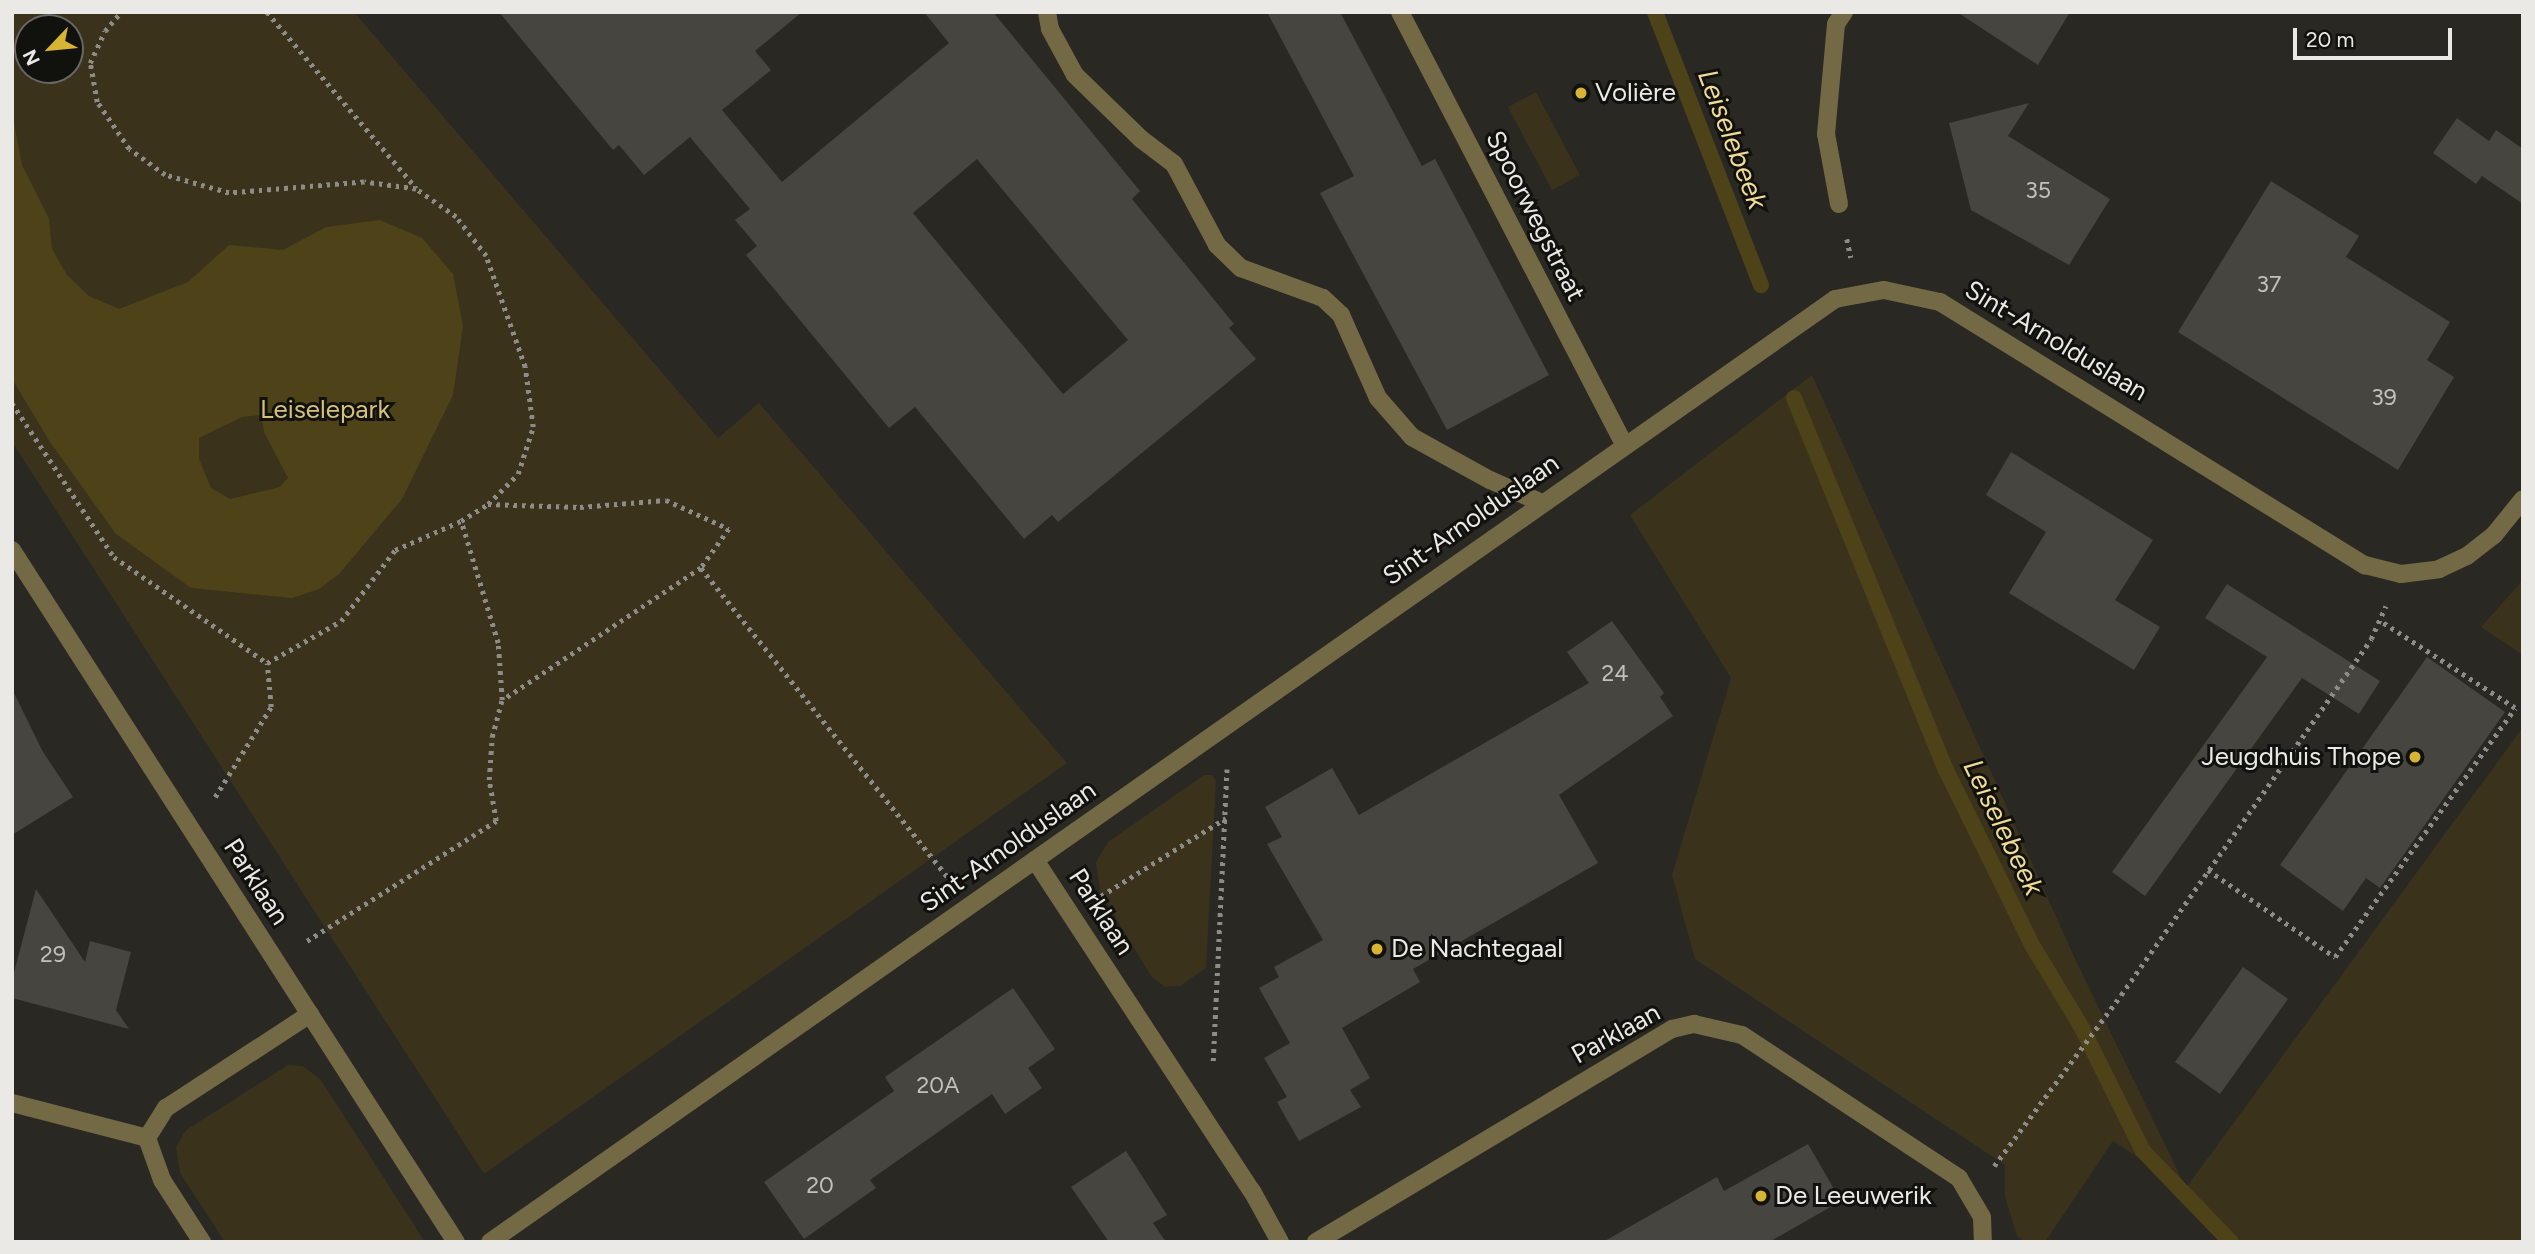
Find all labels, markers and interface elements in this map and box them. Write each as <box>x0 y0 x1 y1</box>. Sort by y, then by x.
north arrow <box>14 14 84 84</box>
scale bar <box>2297 14 2456 58</box>
text: 20 m <box>2306 27 2354 52</box>
text: N <box>18 46 45 69</box>
water label: Leiselebeek <box>1691 64 1775 214</box>
place label: Volière <box>1595 77 1676 109</box>
marker: Volière <box>1573 85 1589 101</box>
street label: Spoorwegstraat <box>1479 126 1591 306</box>
house number: 35 <box>2025 176 2051 204</box>
house number: 37 <box>2257 270 2281 298</box>
street label: Sint-Arnolduslaan <box>1959 274 2153 408</box>
house number: 39 <box>2371 383 2397 411</box>
park label: Leiselepark <box>260 394 390 426</box>
street label: Sint-Arnolduslaan <box>1377 448 1565 592</box>
house number: 24 <box>1601 659 1629 687</box>
place label: Jeugdhuis Thope <box>2201 741 2401 773</box>
marker: Jeugdhuis Thope <box>2407 749 2423 765</box>
water label: Leiselebeek <box>1957 754 2051 900</box>
street label: Sint-Arnolduslaan <box>914 775 1102 919</box>
street label: Parklaan <box>217 833 295 931</box>
street label: Parklaan <box>1062 863 1140 961</box>
place label: De Nachtegaal <box>1391 933 1563 965</box>
house number: 29 <box>40 940 66 968</box>
marker: De Nachtegaal <box>1369 941 1385 957</box>
street label: Parklaan <box>1566 997 1666 1071</box>
house number: 20A <box>916 1071 960 1099</box>
house number: 20 <box>806 1171 834 1199</box>
place label: De Leeuwerik <box>1775 1180 1932 1212</box>
marker: De Leeuwerik <box>1753 1188 1769 1204</box>

